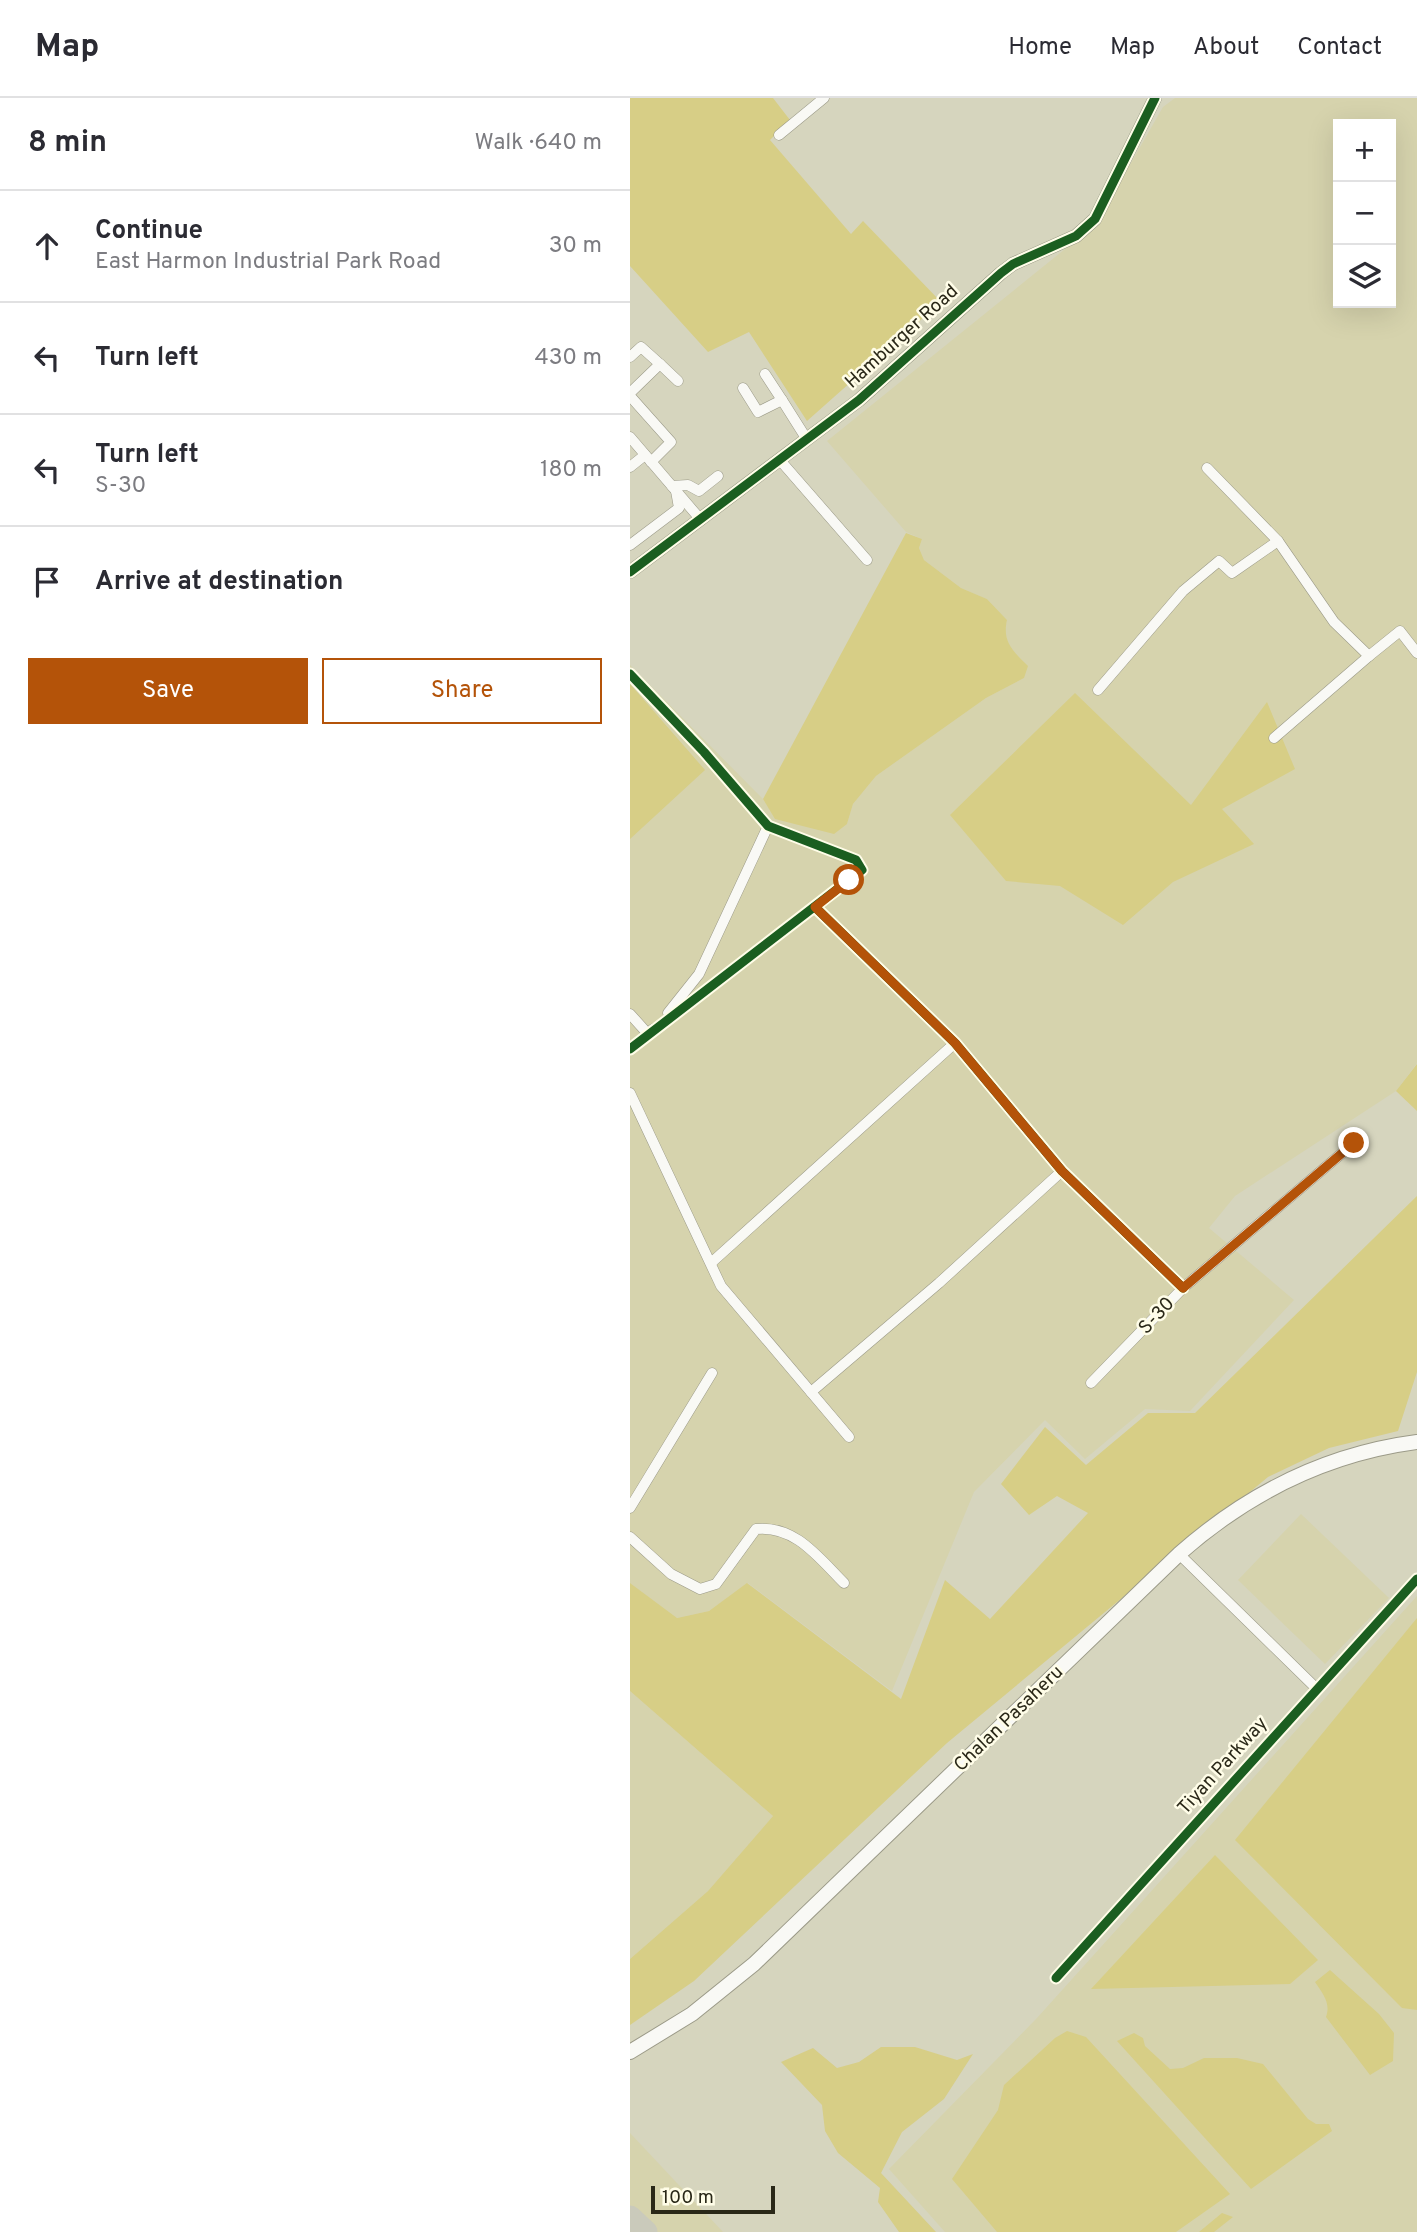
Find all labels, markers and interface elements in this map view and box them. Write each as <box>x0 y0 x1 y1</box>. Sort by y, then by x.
text: Map <box>35 27 99 69</box>
text: Home <box>1008 33 1072 63</box>
text: Map <box>1110 33 1155 63</box>
text: About <box>1193 33 1259 63</box>
text: Contact <box>1297 33 1382 63</box>
map controls <box>1333 119 1396 308</box>
button: + <box>1333 119 1396 182</box>
text: 8 min <box>28 125 107 162</box>
text: Walk · 640 m <box>474 129 602 158</box>
button: − <box>1333 182 1396 245</box>
text: Continue <box>95 215 203 248</box>
icon: ahead <box>28 227 66 265</box>
text: 30 m <box>549 232 602 261</box>
button: layers <box>1333 245 1396 308</box>
text: East Harmon Industrial Park Road <box>95 248 441 277</box>
street label: Hamburger Road <box>840 280 964 394</box>
icon: left <box>28 339 66 377</box>
text: Turn left <box>95 342 199 375</box>
text: 430 m <box>534 344 602 373</box>
text: Turn left <box>95 439 199 472</box>
icon: left <box>28 451 66 489</box>
text: 180 m <box>540 456 602 485</box>
text: S-30 <box>95 472 146 501</box>
icon: arrive <box>28 563 66 601</box>
text: Arrive at destination <box>95 566 343 599</box>
button: Save <box>28 658 308 724</box>
button: Share <box>322 658 602 724</box>
route start <box>833 864 864 895</box>
route end <box>1338 1127 1369 1158</box>
street label: S-30 <box>1134 1292 1180 1340</box>
street label: Chalan Pasaheru <box>949 1661 1069 1777</box>
street label: Tiyan Parkway <box>1173 1712 1273 1820</box>
scale bar <box>651 2183 775 2215</box>
text: 100 m <box>662 2186 714 2210</box>

